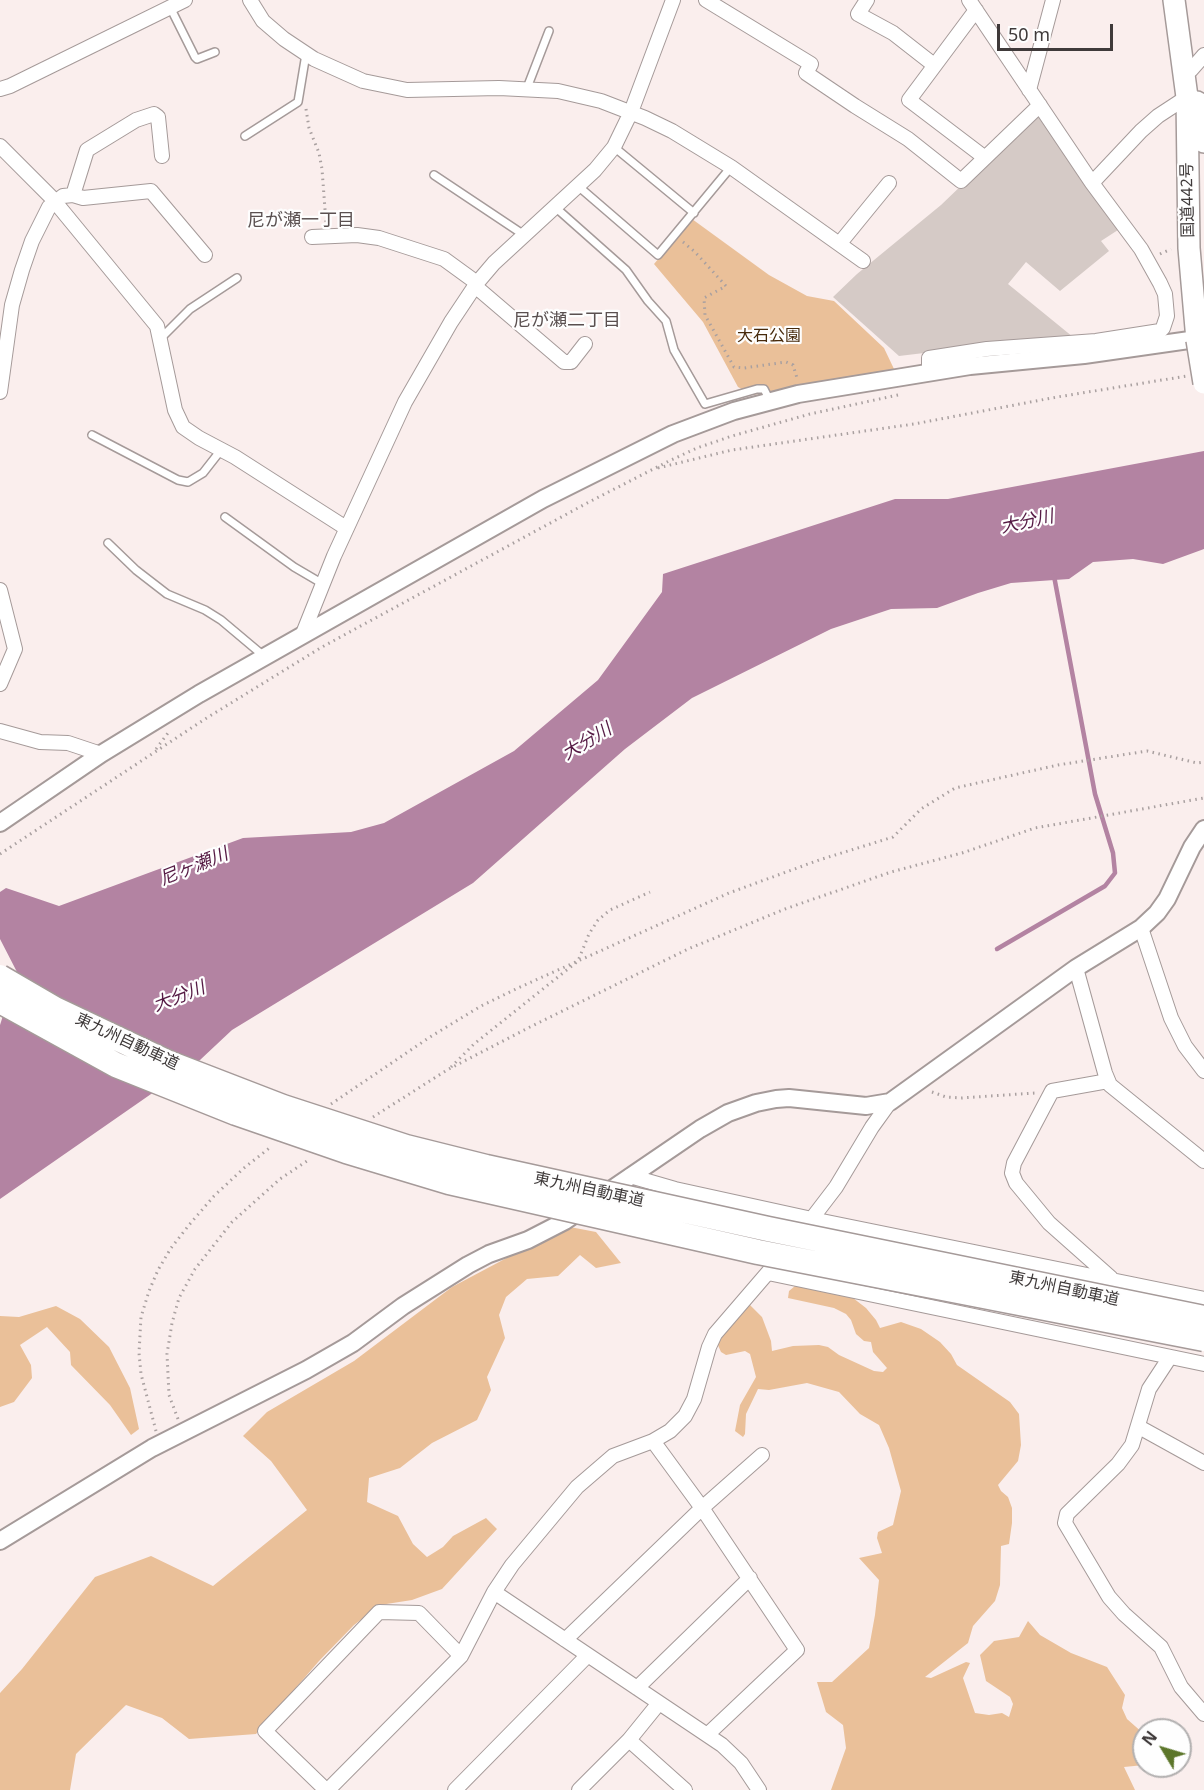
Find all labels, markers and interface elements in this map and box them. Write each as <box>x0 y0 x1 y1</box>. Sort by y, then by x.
scale bar <box>1000 12 1116 50</box>
text: 50 m <box>1008 22 1050 46</box>
street label: 国道442号 <box>1178 162 1198 238</box>
district label: 尼が瀬一丁目 <box>247 210 355 232</box>
district label: 尼が瀬二丁目 <box>513 310 621 332</box>
park label: 大石公園 <box>737 326 801 346</box>
water label: 大分川 <box>998 506 1056 538</box>
water label: 大分川 <box>558 719 616 765</box>
water label: 尼ヶ瀬川 <box>157 844 231 890</box>
water label: 大分川 <box>150 977 208 1017</box>
street label: 東九州自動車道 <box>72 1010 182 1074</box>
street label: 東九州自動車道 <box>532 1169 646 1211</box>
street label: 東九州自動車道 <box>1007 1268 1121 1310</box>
north arrow <box>1132 1718 1192 1778</box>
text: N <box>1137 1726 1162 1750</box>

